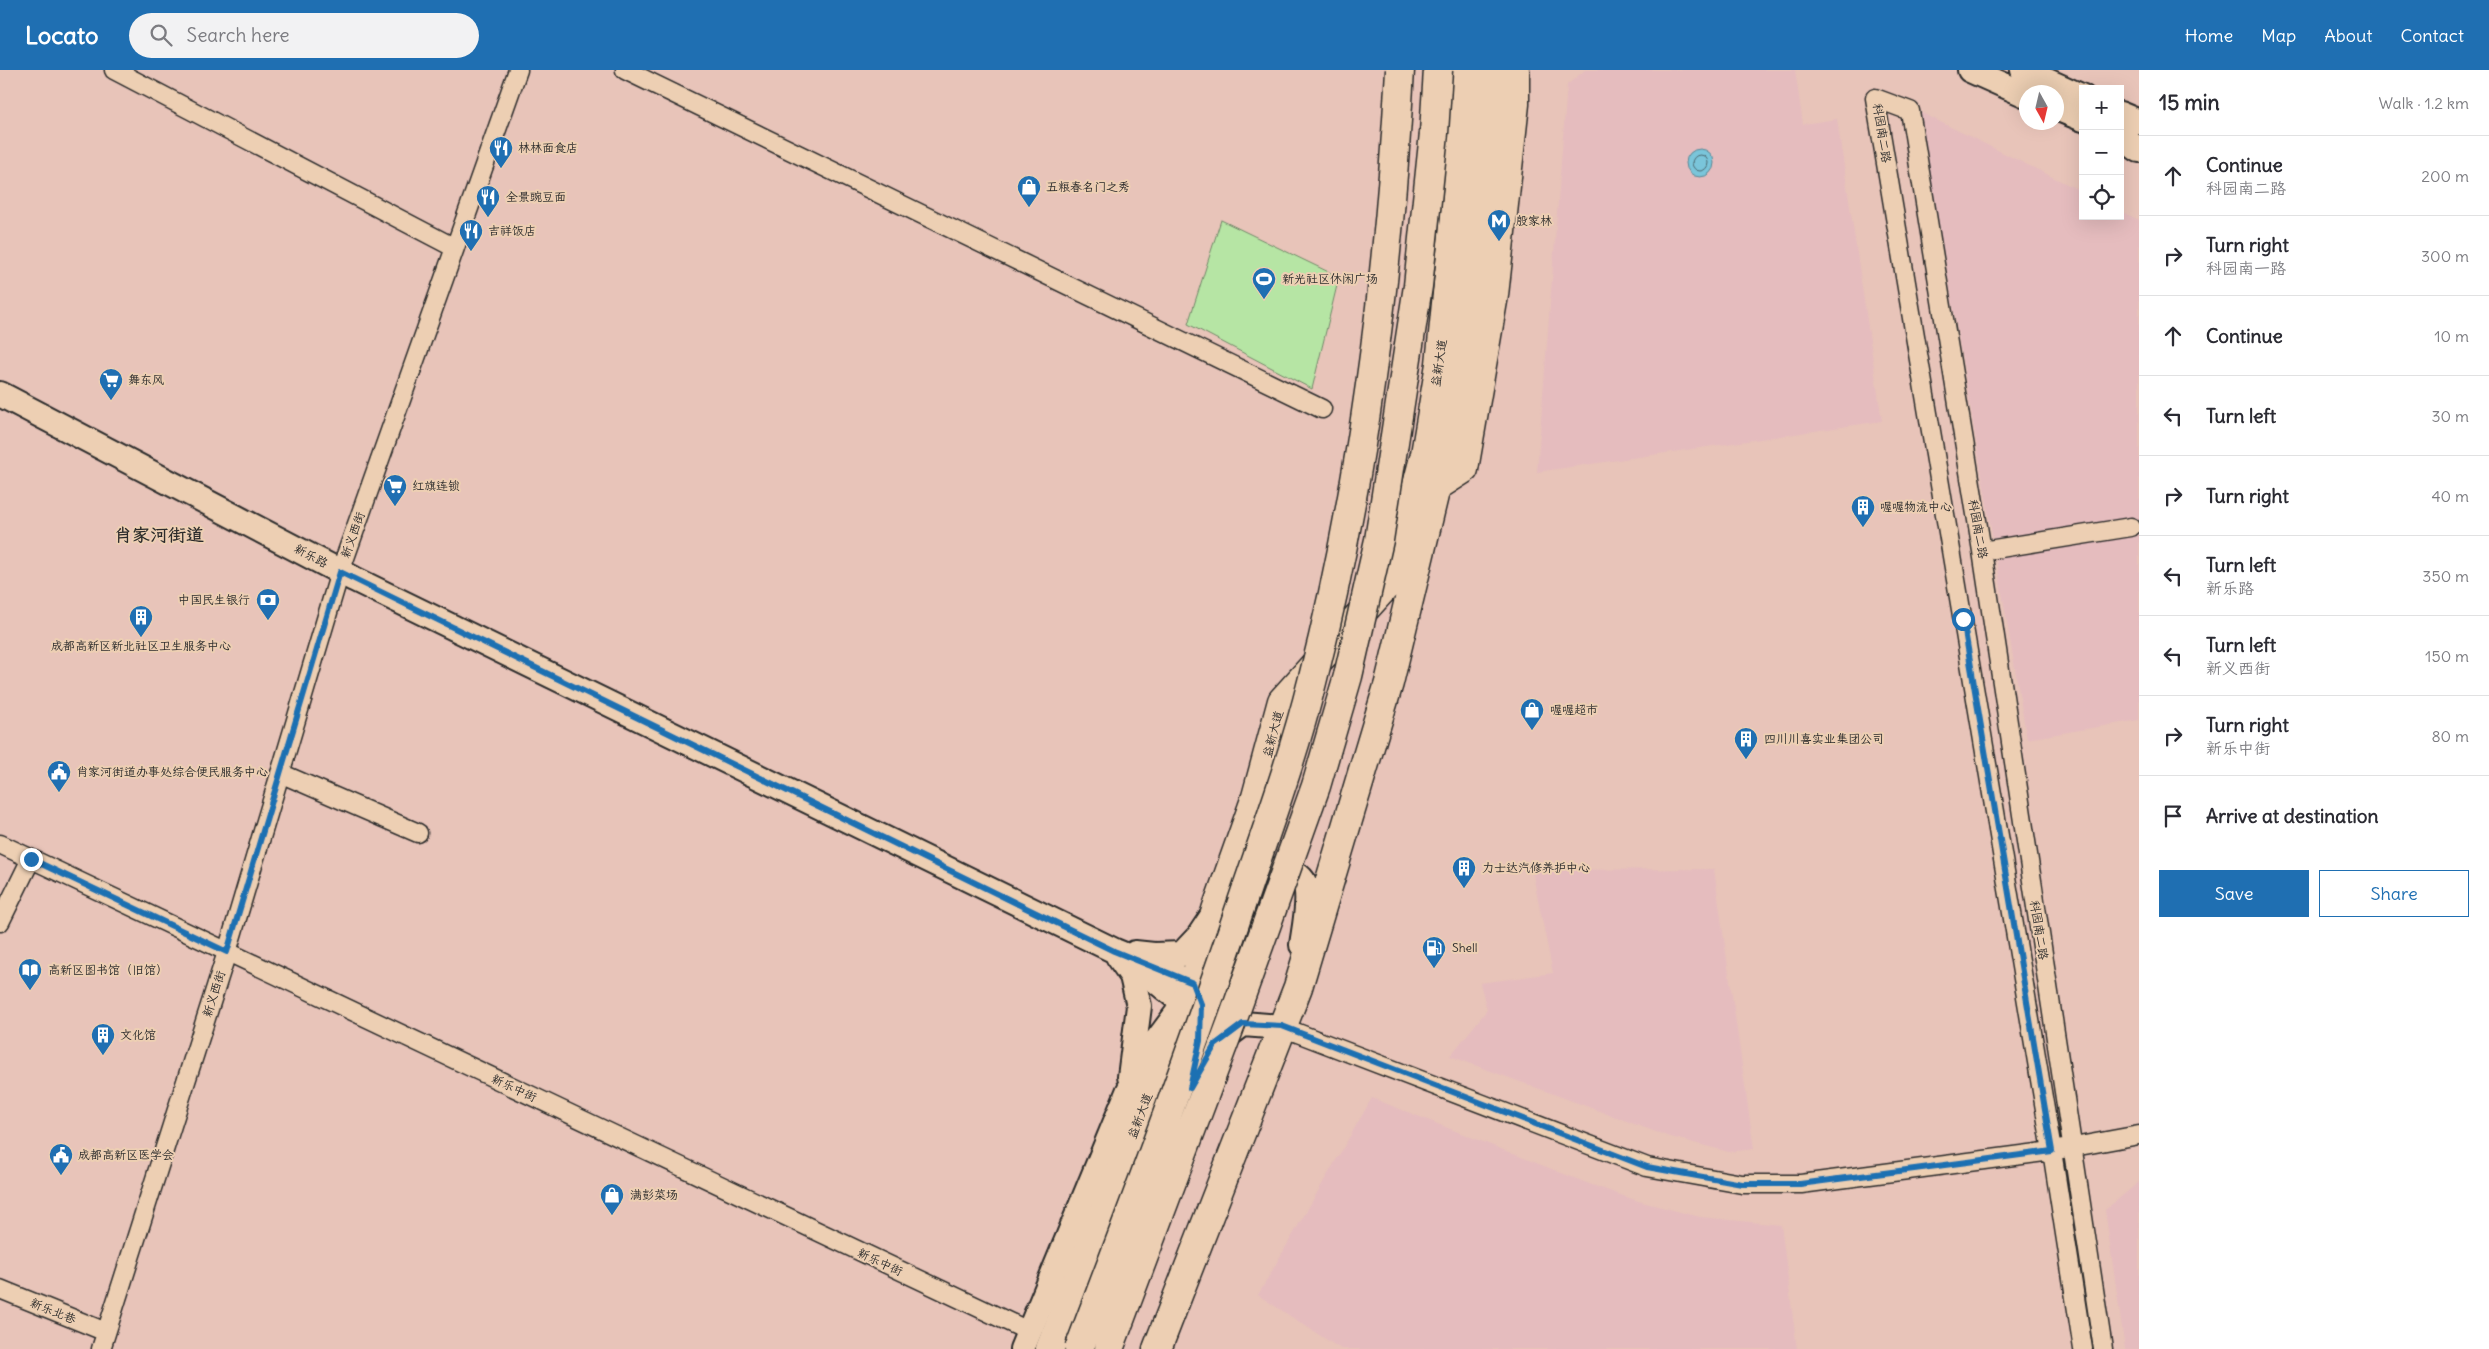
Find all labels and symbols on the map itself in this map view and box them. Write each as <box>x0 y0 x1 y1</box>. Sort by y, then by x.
north arrow <box>2019 85 2064 130</box>
street label: 科园南二路 <box>1870 102 1895 164</box>
restaurant icon: 林林面食店 <box>488 135 514 169</box>
place label: 林林面食店 <box>518 140 578 155</box>
shop icon: 五粮春名门之秀 <box>1016 174 1042 208</box>
place label: 五粮春名门之秀 <box>1046 179 1130 194</box>
restaurant icon: 全景豌豆面 <box>475 184 501 218</box>
place label: 全景豌豆面 <box>506 189 566 204</box>
metro station icon: 殷家林 <box>1486 208 1512 242</box>
place label: 殷家林 <box>1516 213 1552 228</box>
restaurant icon: 吉祥饭店 <box>458 218 484 252</box>
place label: 吉祥饭店 <box>488 223 536 238</box>
sports icon: 新光社区休闲广场 <box>1251 266 1277 300</box>
place label: 新光社区休闲广场 <box>1282 271 1378 286</box>
street label: 益新大道 <box>1428 338 1449 388</box>
supermarket icon: 舞东风 <box>98 367 124 401</box>
place label: 舞东风 <box>128 372 164 387</box>
supermarket icon: 红旗连锁 <box>382 473 408 507</box>
place label: 红旗连锁 <box>412 478 460 493</box>
building icon: 喔喔物流中心 <box>1850 494 1876 528</box>
street label: 科园南二路 <box>1966 498 1991 560</box>
place label: 喔喔物流中心 <box>1880 499 1952 514</box>
street label: 新义西街 <box>337 510 368 560</box>
district label: 肖家河街道 <box>114 523 204 546</box>
street label: 新乐路 <box>292 540 331 571</box>
bank icon: 中国民生银行 <box>255 587 281 621</box>
place label: 中国民生银行 <box>178 592 250 607</box>
building icon: 成都高新区新北社区卫生服务中心 <box>128 604 154 638</box>
route start <box>1952 608 1975 631</box>
place label: 成都高新区新北社区卫生服务中心 <box>51 638 231 653</box>
shop icon: 喔喔超市 <box>1519 697 1545 731</box>
place label: 喔喔超市 <box>1550 702 1598 717</box>
street label: 益新大道 <box>1259 709 1286 759</box>
building icon: 四川川喜实业集团公司 <box>1733 726 1759 760</box>
place label: 四川川喜实业集团公司 <box>1764 731 1884 746</box>
public building icon: 肖家河街道办事处综合便民服务中心 <box>46 759 72 793</box>
place label: 肖家河街道办事处综合便民服务中心 <box>76 764 268 779</box>
route end <box>20 848 43 871</box>
building icon: 力士达汽修养护中心 <box>1451 855 1477 889</box>
place label: 力士达汽修养护中心 <box>1482 860 1590 875</box>
street label: 科园南二路 <box>2027 899 2052 961</box>
fuel station icon: Shell <box>1421 935 1447 969</box>
place label: Shell <box>1452 940 1477 955</box>
library icon: 高新区图书馆（旧馆） <box>17 957 43 991</box>
place label: 高新区图书馆（旧馆） <box>48 962 168 977</box>
street label: 新义西街 <box>199 969 228 1019</box>
building icon: 文化馆 <box>90 1022 116 1056</box>
place label: 文化馆 <box>120 1027 156 1042</box>
street label: 新乐中街 <box>489 1071 539 1104</box>
street label: 益新大道 <box>1124 1091 1155 1141</box>
public building icon: 成都高新区医学会 <box>48 1142 74 1176</box>
place label: 成都高新区医学会 <box>78 1147 174 1162</box>
shop icon: 满彭菜场 <box>599 1182 625 1216</box>
place label: 满彭菜场 <box>630 1187 678 1202</box>
street label: 新乐中街 <box>855 1245 905 1278</box>
street label: 新乐北巷 <box>28 1295 78 1326</box>

